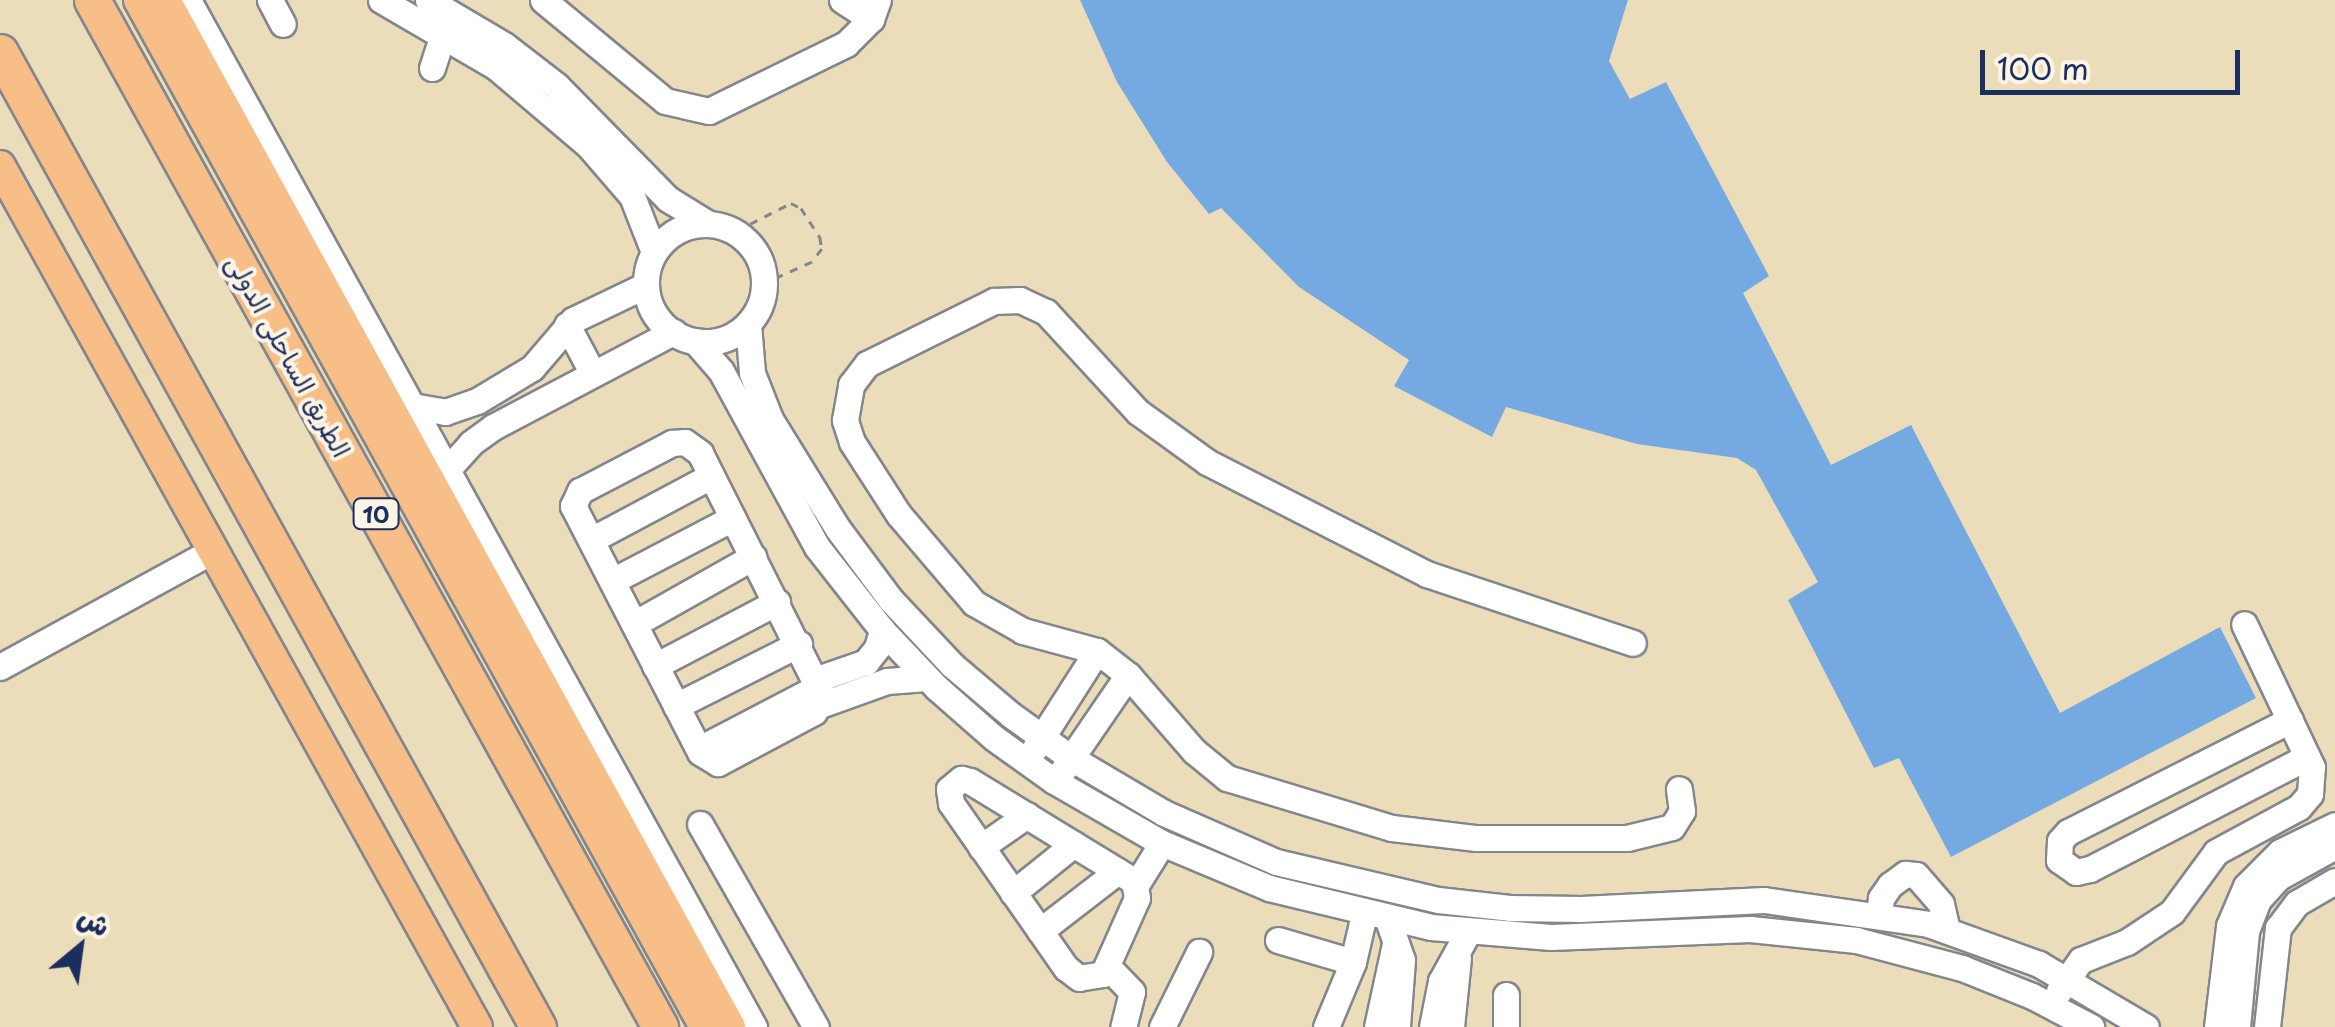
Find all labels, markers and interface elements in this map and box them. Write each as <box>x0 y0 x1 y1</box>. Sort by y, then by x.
scale bar <box>1985 30 2245 92</box>
text: 100 m <box>1997 45 2089 90</box>
street label: الطريق الساحلى الدولى <box>221 250 357 462</box>
road number: 10 <box>351 497 401 531</box>
text: ش <box>71 894 119 947</box>
north arrow <box>30 897 130 997</box>

